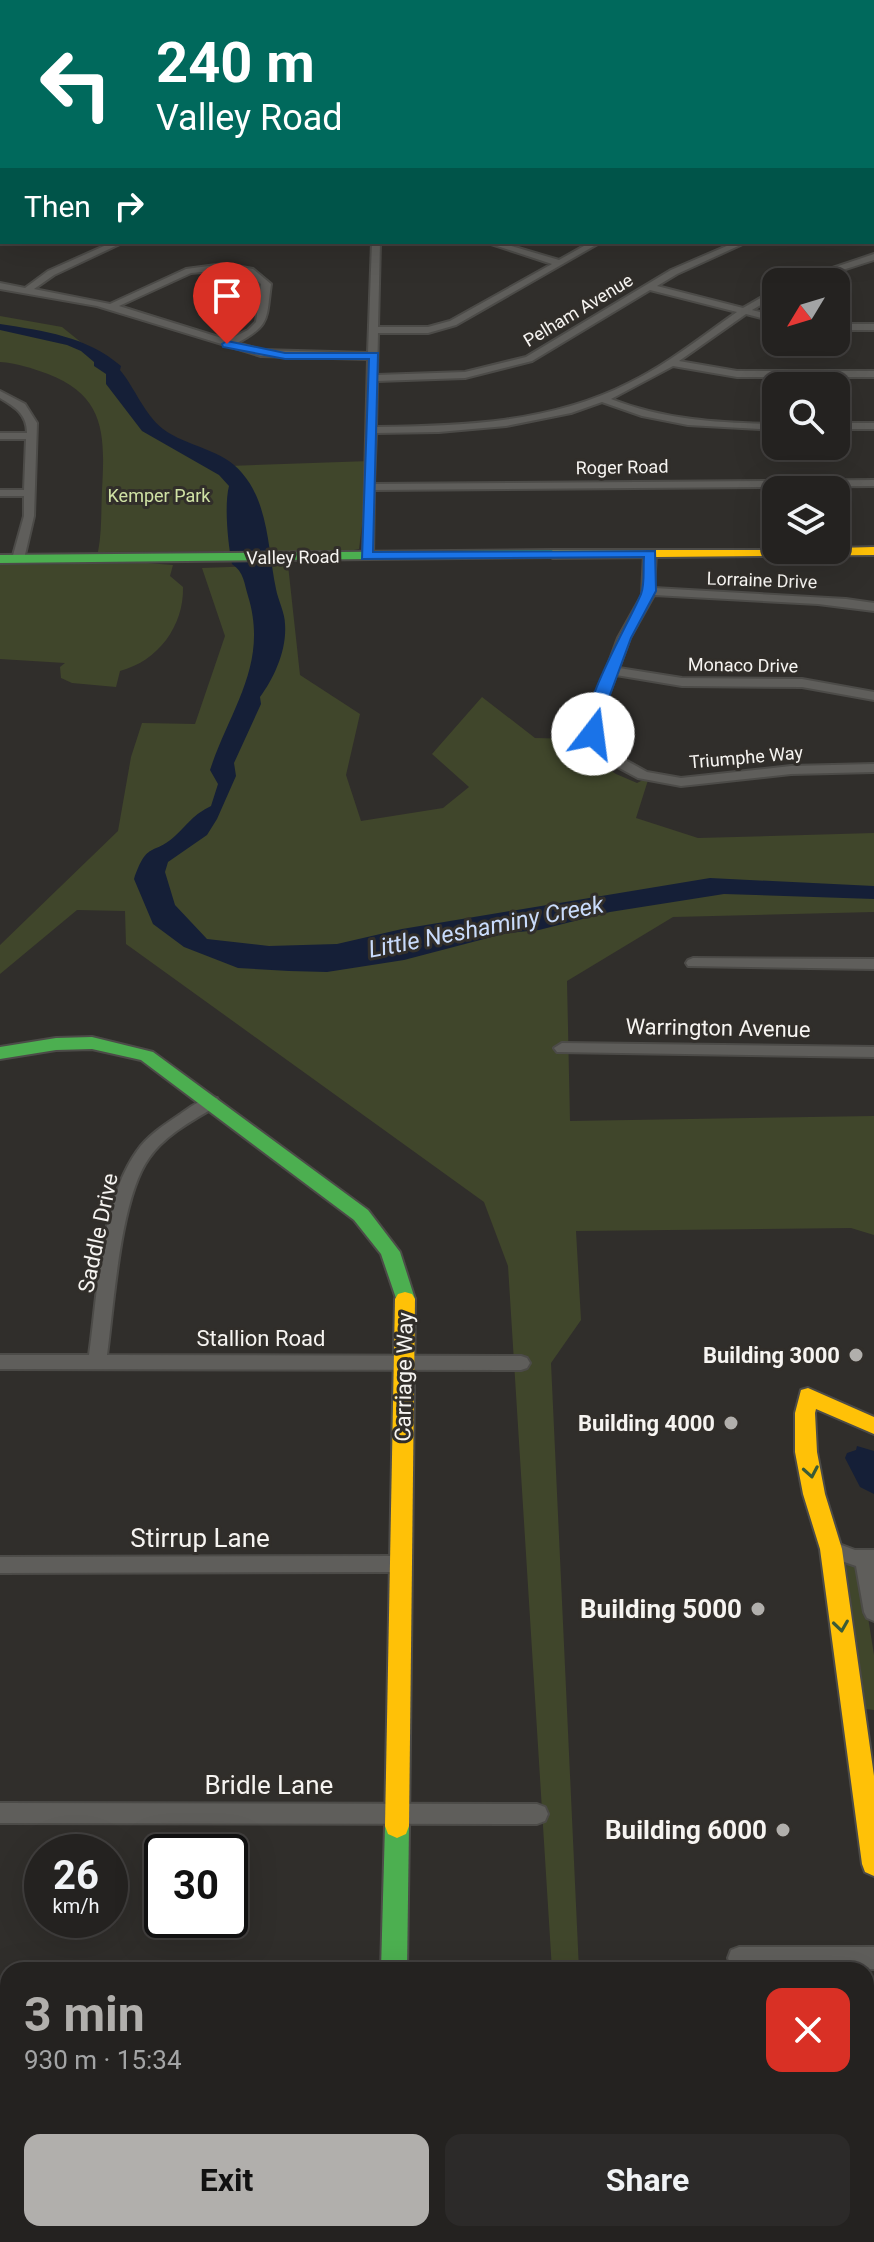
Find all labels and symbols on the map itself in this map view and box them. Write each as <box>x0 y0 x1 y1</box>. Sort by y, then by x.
pin <box>193 262 261 344</box>
north arrow <box>762 268 850 356</box>
street label: Pelham Avenue <box>519 269 637 351</box>
street label: Roger Road <box>575 456 669 478</box>
park label: Kemper Park <box>108 485 211 506</box>
street label: Valley Road <box>246 546 340 568</box>
street label: Lorraine Drive <box>706 568 818 592</box>
street label: Monaco Drive <box>688 654 798 676</box>
position arrow <box>551 692 635 776</box>
street label: Triumphe Way <box>688 742 804 772</box>
water label: Little Neshaminy Creek <box>366 890 607 964</box>
street label: Warrington Avenue <box>625 1014 811 1042</box>
street label: Saddle Drive <box>73 1171 123 1295</box>
street label: Carriage Way <box>390 1312 418 1442</box>
street label: Stallion Road <box>197 1326 325 1351</box>
place label: Building 3000 <box>703 1343 840 1368</box>
marker: Building 3000 <box>847 1346 865 1364</box>
place label: Building 4000 <box>578 1411 715 1436</box>
marker: Building 4000 <box>722 1414 740 1432</box>
one-way arrow <box>802 1466 819 1479</box>
street label: Stirrup Lane <box>130 1523 270 1553</box>
place label: Building 5000 <box>580 1594 742 1624</box>
marker: Building 5000 <box>749 1600 767 1618</box>
one-way arrow <box>832 1620 849 1633</box>
street label: Bridle Lane <box>205 1770 333 1800</box>
place label: Building 6000 <box>605 1815 767 1845</box>
marker: Building 6000 <box>774 1821 792 1839</box>
speed limit sign: 30 <box>144 1834 248 1938</box>

